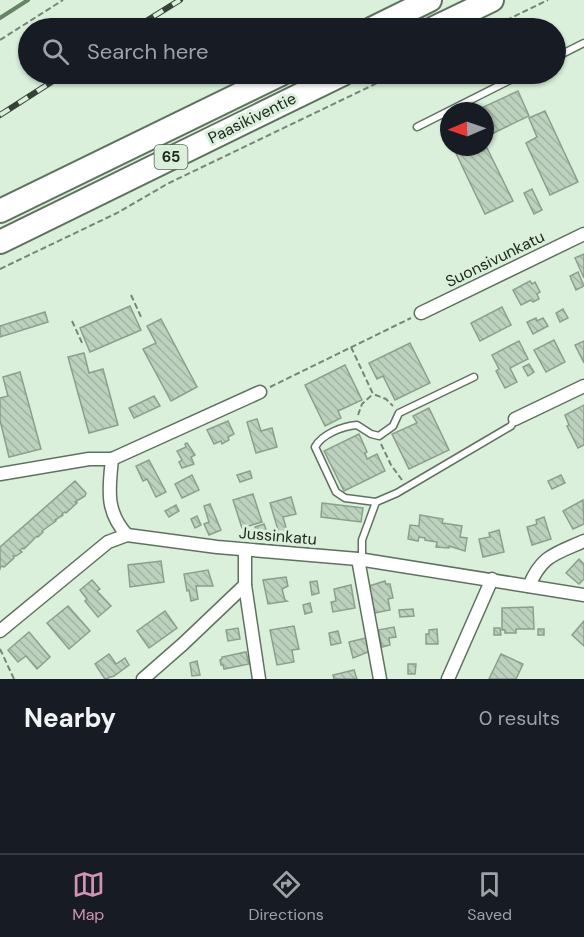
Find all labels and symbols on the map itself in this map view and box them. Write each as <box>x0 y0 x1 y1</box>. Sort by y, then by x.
street label: Paasikiventie <box>204 88 300 148</box>
north arrow <box>440 102 494 156</box>
road number: 65 <box>154 145 188 169</box>
street label: Suonsivunkatu <box>442 226 548 292</box>
street label: Jussinkatu <box>238 522 318 550</box>

